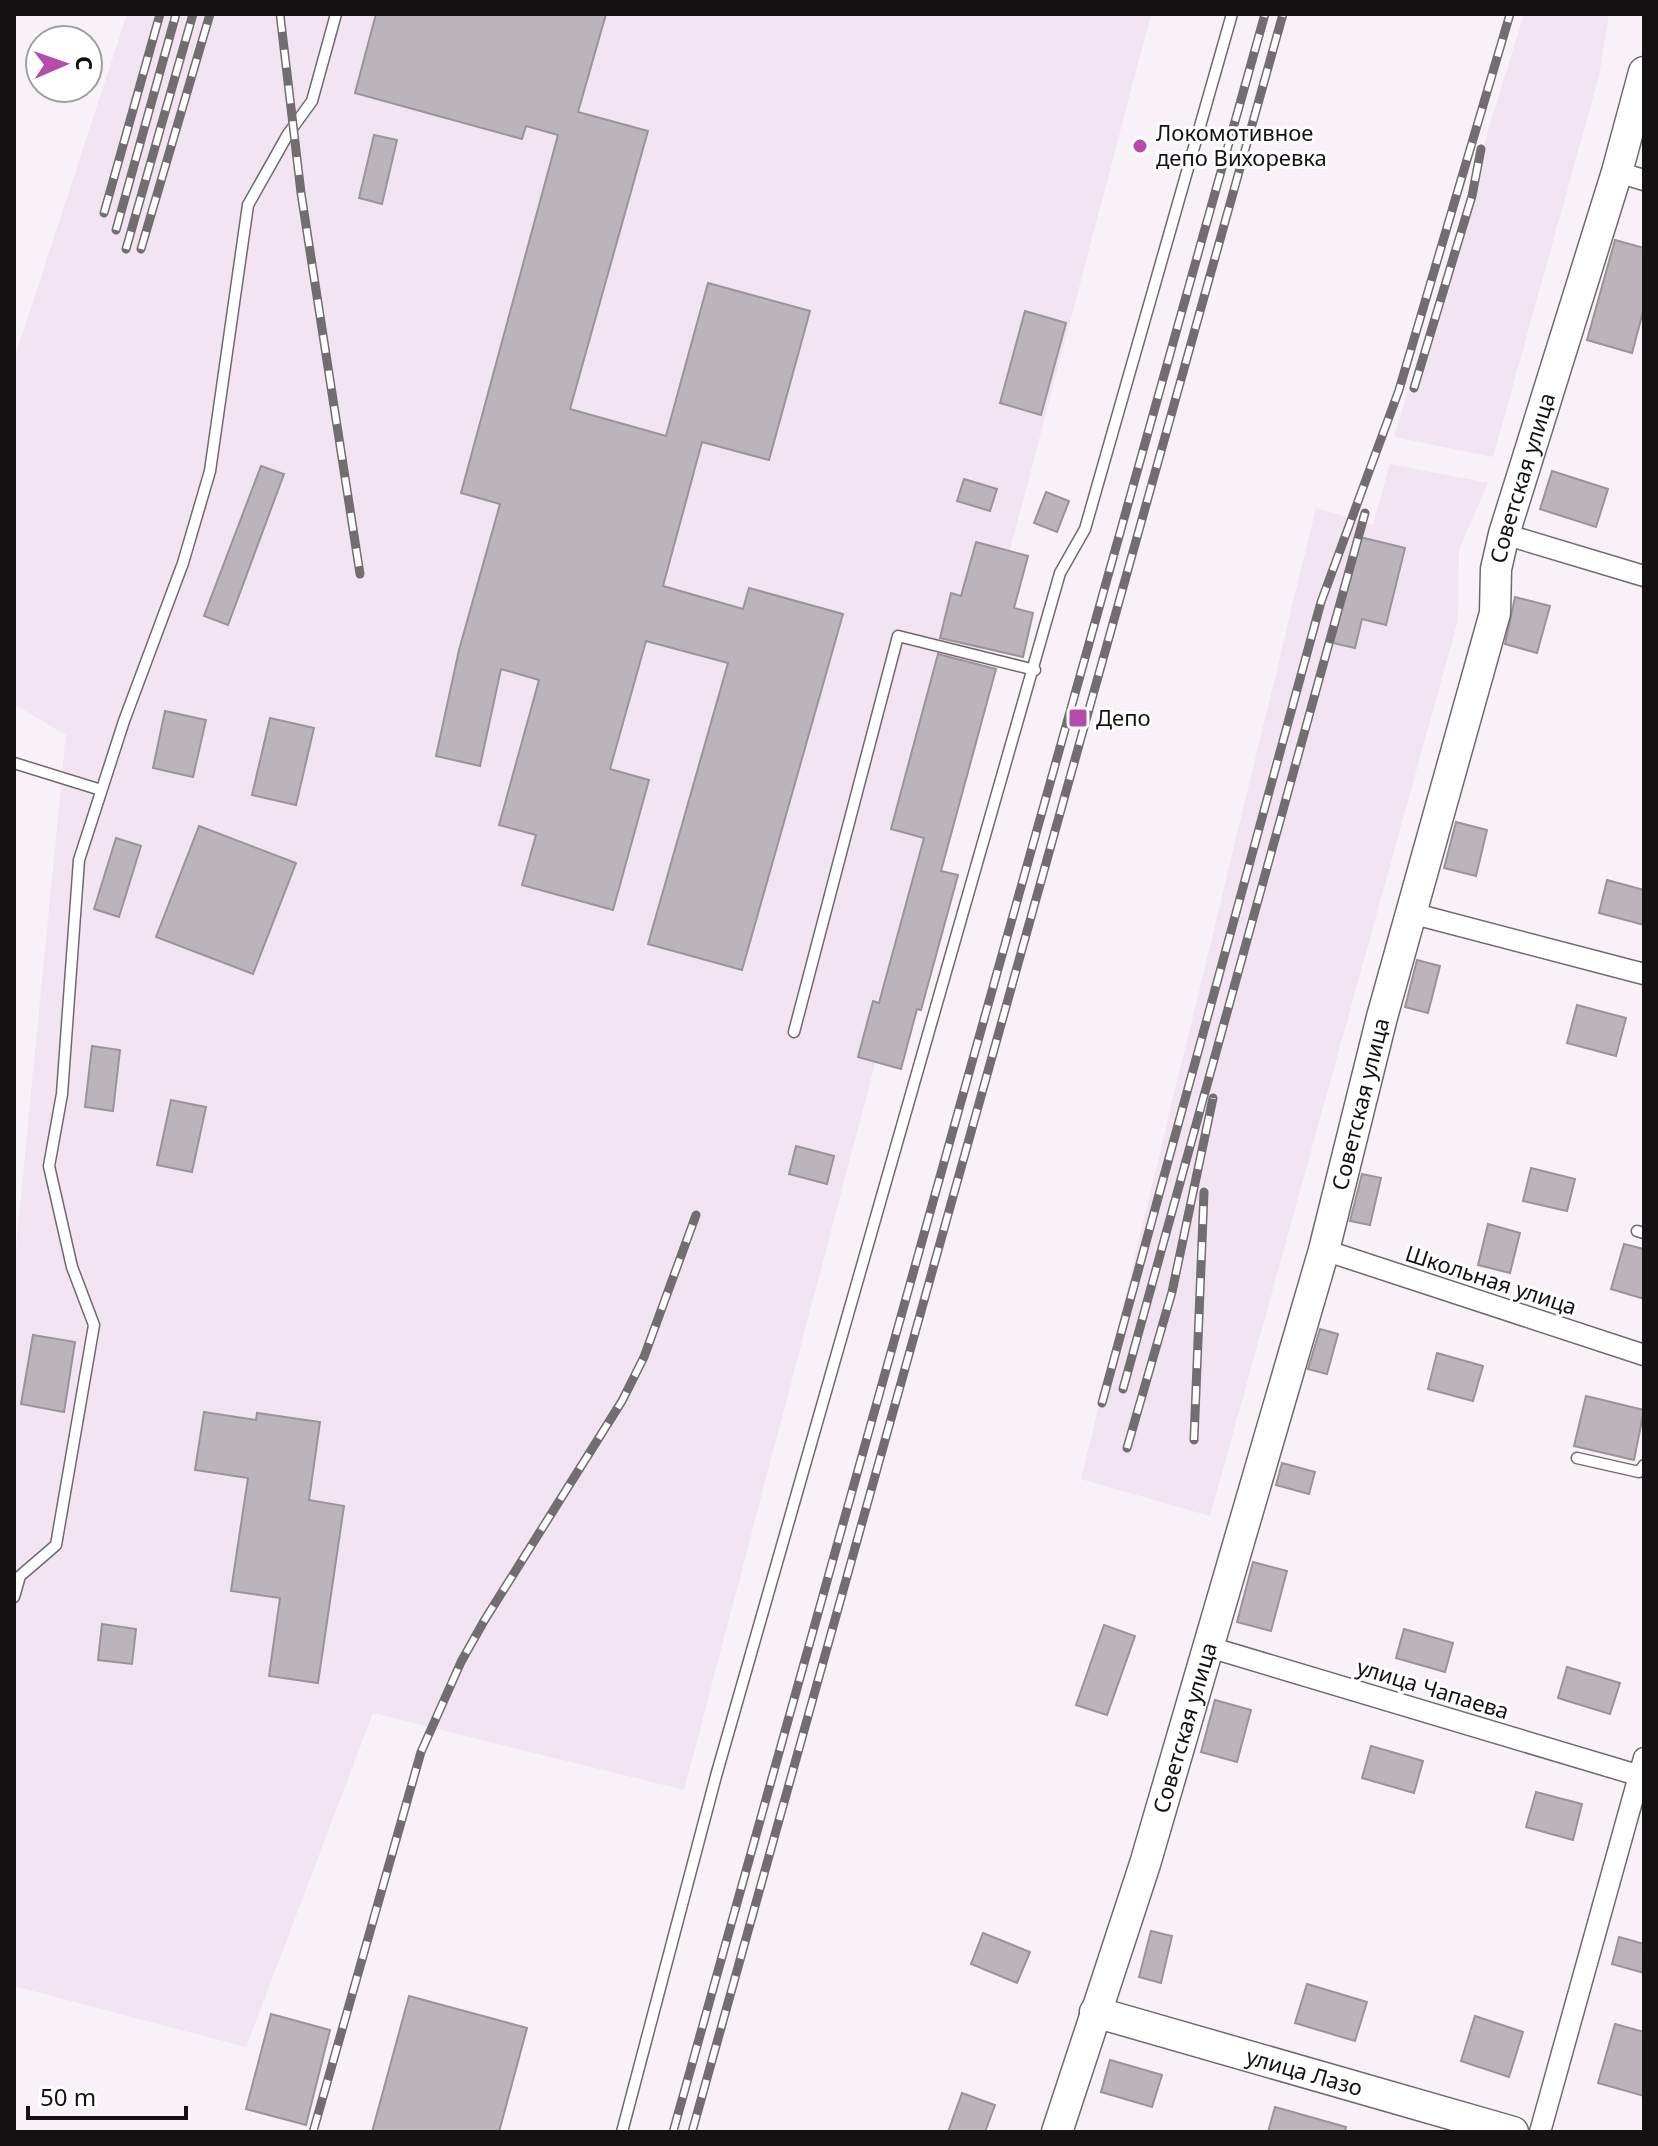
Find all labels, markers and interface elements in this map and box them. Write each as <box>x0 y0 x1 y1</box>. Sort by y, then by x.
north arrow <box>24 24 104 104</box>
text: С <box>70 56 100 71</box>
place label: Локомотивное депо Вихоревка <box>1156 117 1327 172</box>
marker: Локомотивное депо Вихоревка <box>1131 137 1149 155</box>
street label: Советская улица <box>1482 389 1561 566</box>
place label: Депо <box>1096 702 1151 732</box>
marker: Депо <box>1067 707 1089 729</box>
street label: Советская улица <box>1323 1014 1395 1193</box>
street label: Школьная улица <box>1402 1237 1581 1321</box>
street label: Советская улица <box>1145 1638 1223 1816</box>
street label: улица Чапаева <box>1354 1651 1513 1725</box>
street label: улица Лазо <box>1243 2040 1366 2102</box>
scale bar <box>28 2070 186 2120</box>
text: 50 m <box>40 2080 96 2113</box>

